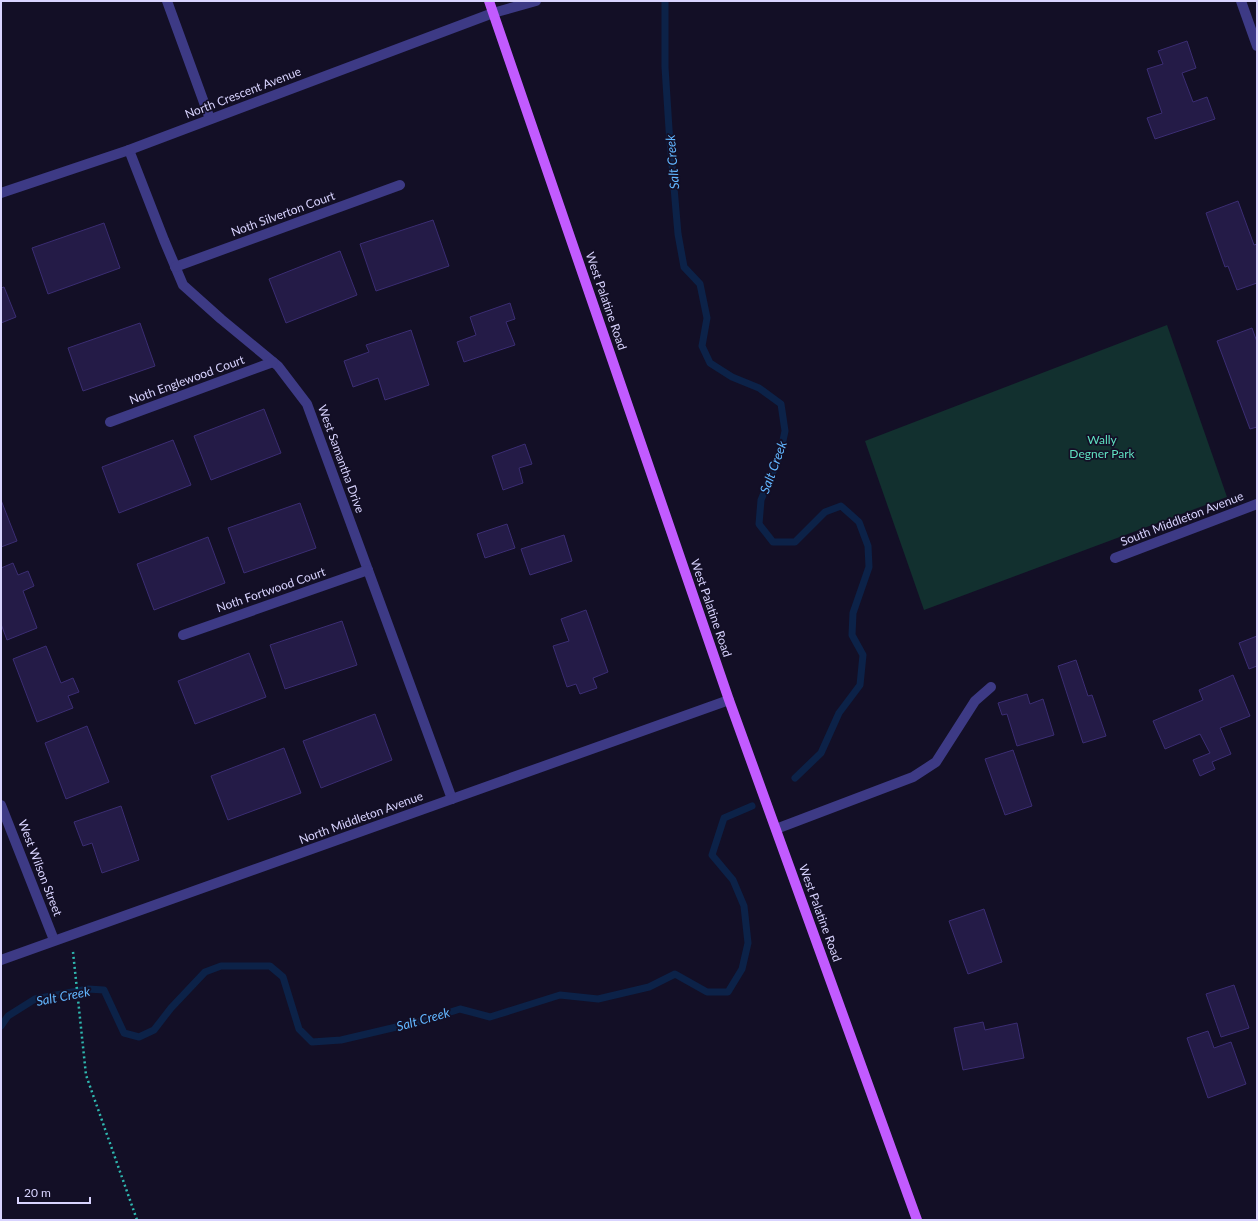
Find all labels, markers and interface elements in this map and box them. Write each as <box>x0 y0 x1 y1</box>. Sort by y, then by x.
street label: North Crescent Avenue <box>183 63 303 122</box>
water label: Salt Creek <box>662 133 682 190</box>
street label: Noth Silverton Court <box>229 188 338 239</box>
street label: West Palatine Road <box>583 250 630 352</box>
street label: Noth Englewood Court <box>127 351 247 407</box>
street label: West Samantha Drive <box>315 403 368 515</box>
park label: Wally Degner Park <box>1069 432 1136 461</box>
water label: Salt Creek <box>756 438 790 495</box>
street label: South Middleton Avenue <box>1118 488 1246 549</box>
street label: West Palatine Road <box>688 557 735 659</box>
street label: Noth Fortwood Court <box>214 564 328 615</box>
street label: North Middleton Avenue <box>297 788 425 847</box>
street label: West Wilson Street <box>15 818 66 919</box>
street label: West Palatine Road <box>796 862 845 964</box>
water label: Salt Creek <box>35 983 92 1009</box>
water label: Salt Creek <box>395 1004 452 1034</box>
scale bar <box>18 1179 90 1205</box>
text: 20 m <box>24 1185 51 1200</box>

